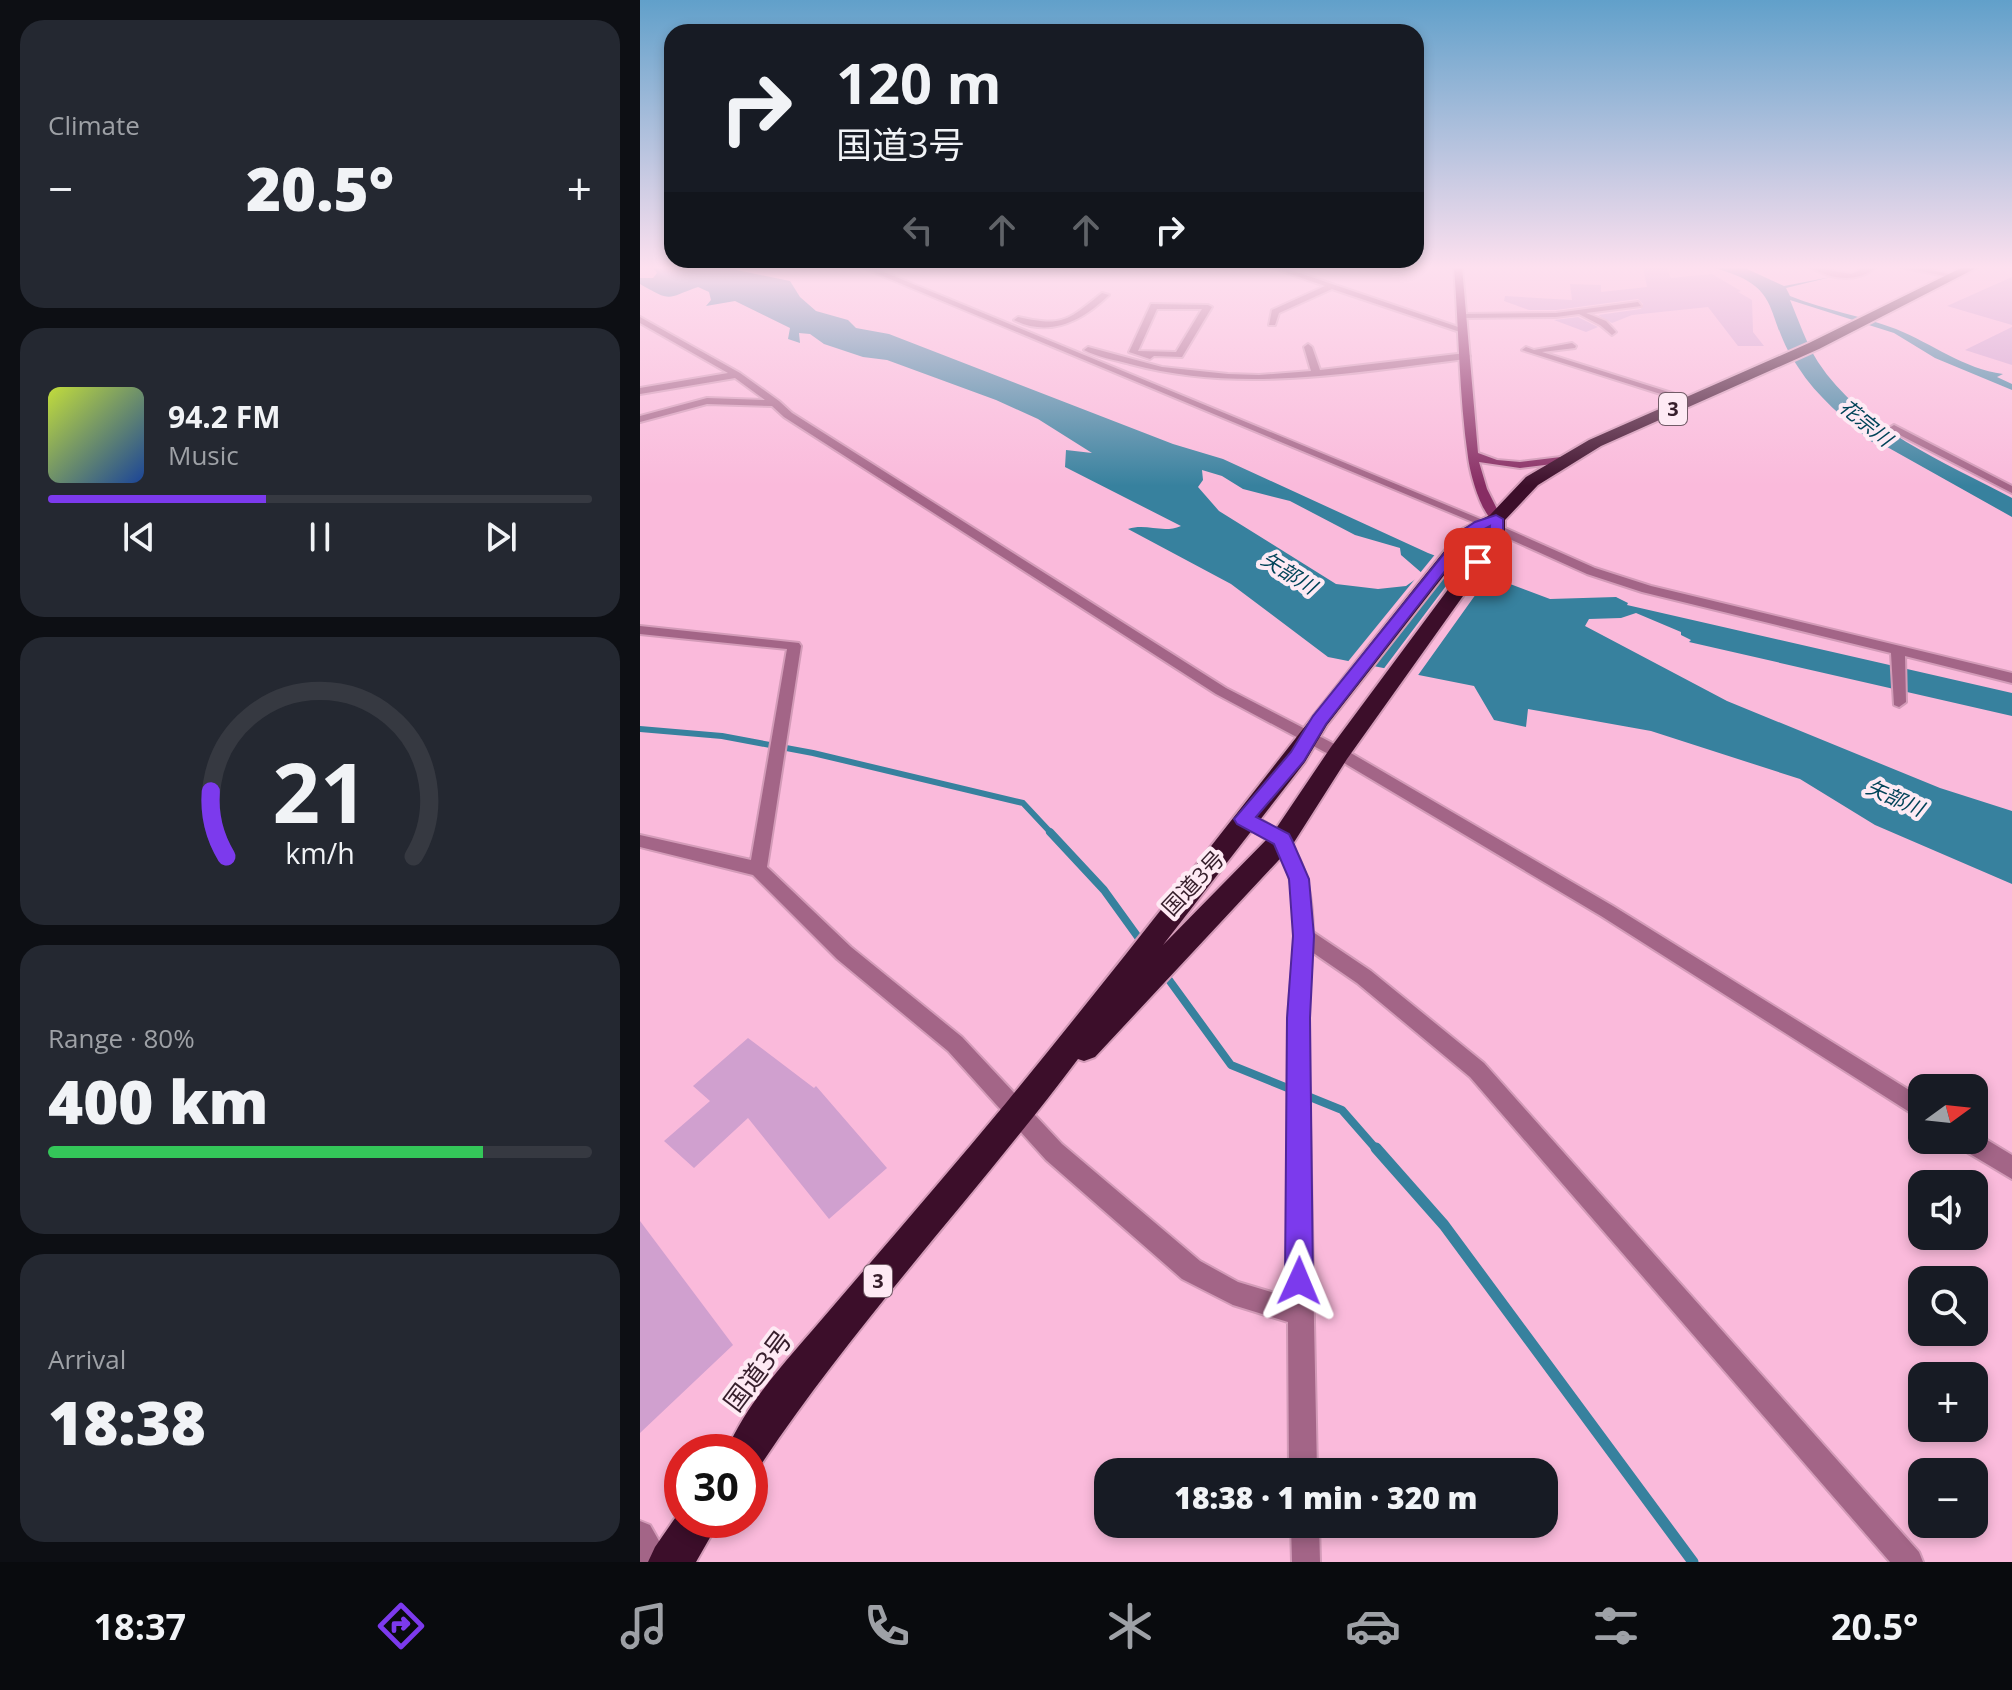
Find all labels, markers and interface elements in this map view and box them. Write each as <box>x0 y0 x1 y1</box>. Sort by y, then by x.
text: 120 m <box>836 44 1002 120</box>
icon: right <box>704 56 808 160</box>
text: Climate <box>48 107 140 143</box>
text: 国道3号 <box>836 120 965 169</box>
text: 20.5° <box>246 147 394 229</box>
text: − <box>48 158 73 218</box>
text: + <box>567 158 592 218</box>
icon: left <box>896 208 940 252</box>
icon: ahead <box>980 208 1024 252</box>
icon: ahead <box>1064 208 1108 252</box>
icon: right <box>1148 208 1192 252</box>
road number: 3 <box>1659 393 1687 425</box>
water label: 花宗川 <box>1835 393 1900 453</box>
text: 94.2 FM <box>168 396 281 437</box>
text: Music <box>168 437 239 473</box>
icon: previous <box>117 515 161 559</box>
icon: pause <box>298 515 342 559</box>
icon: next <box>479 515 523 559</box>
pin <box>1444 528 1512 596</box>
icon: arrive <box>1456 540 1500 584</box>
water label: 矢部川 <box>1257 545 1324 601</box>
text: 21 <box>272 734 368 847</box>
water label: 矢部川 <box>1862 773 1930 823</box>
text: km/h <box>285 833 355 872</box>
street label: 国道3号 <box>1154 843 1230 921</box>
text: Range · 80% <box>48 1020 195 1056</box>
text: 400 km <box>48 1060 269 1142</box>
north arrow <box>1908 1074 1988 1154</box>
map controls <box>1908 1074 1988 1538</box>
button: sound <box>1908 1170 1988 1250</box>
position arrow <box>1257 1239 1341 1323</box>
road number: 3 <box>864 1265 892 1297</box>
button: search <box>1908 1266 1988 1346</box>
street label: 国道3号 <box>715 1322 800 1418</box>
text: Arrival <box>48 1341 126 1377</box>
button: + <box>1908 1362 1988 1442</box>
text: 18:38 <box>48 1381 206 1463</box>
speed limit sign: 30 <box>664 1434 768 1538</box>
button: − <box>1908 1458 1988 1538</box>
text: 18:38 · 1 min · 320 m <box>1174 1477 1478 1518</box>
icon: directions <box>373 1598 429 1654</box>
icon: music <box>616 1598 672 1654</box>
icon: phone <box>859 1598 915 1654</box>
icon: climate <box>1102 1598 1158 1654</box>
icon: car <box>1345 1598 1401 1654</box>
icon: filters <box>1588 1598 1644 1654</box>
text: 18:37 <box>93 1602 186 1651</box>
text: 20.5° <box>1831 1602 1918 1651</box>

